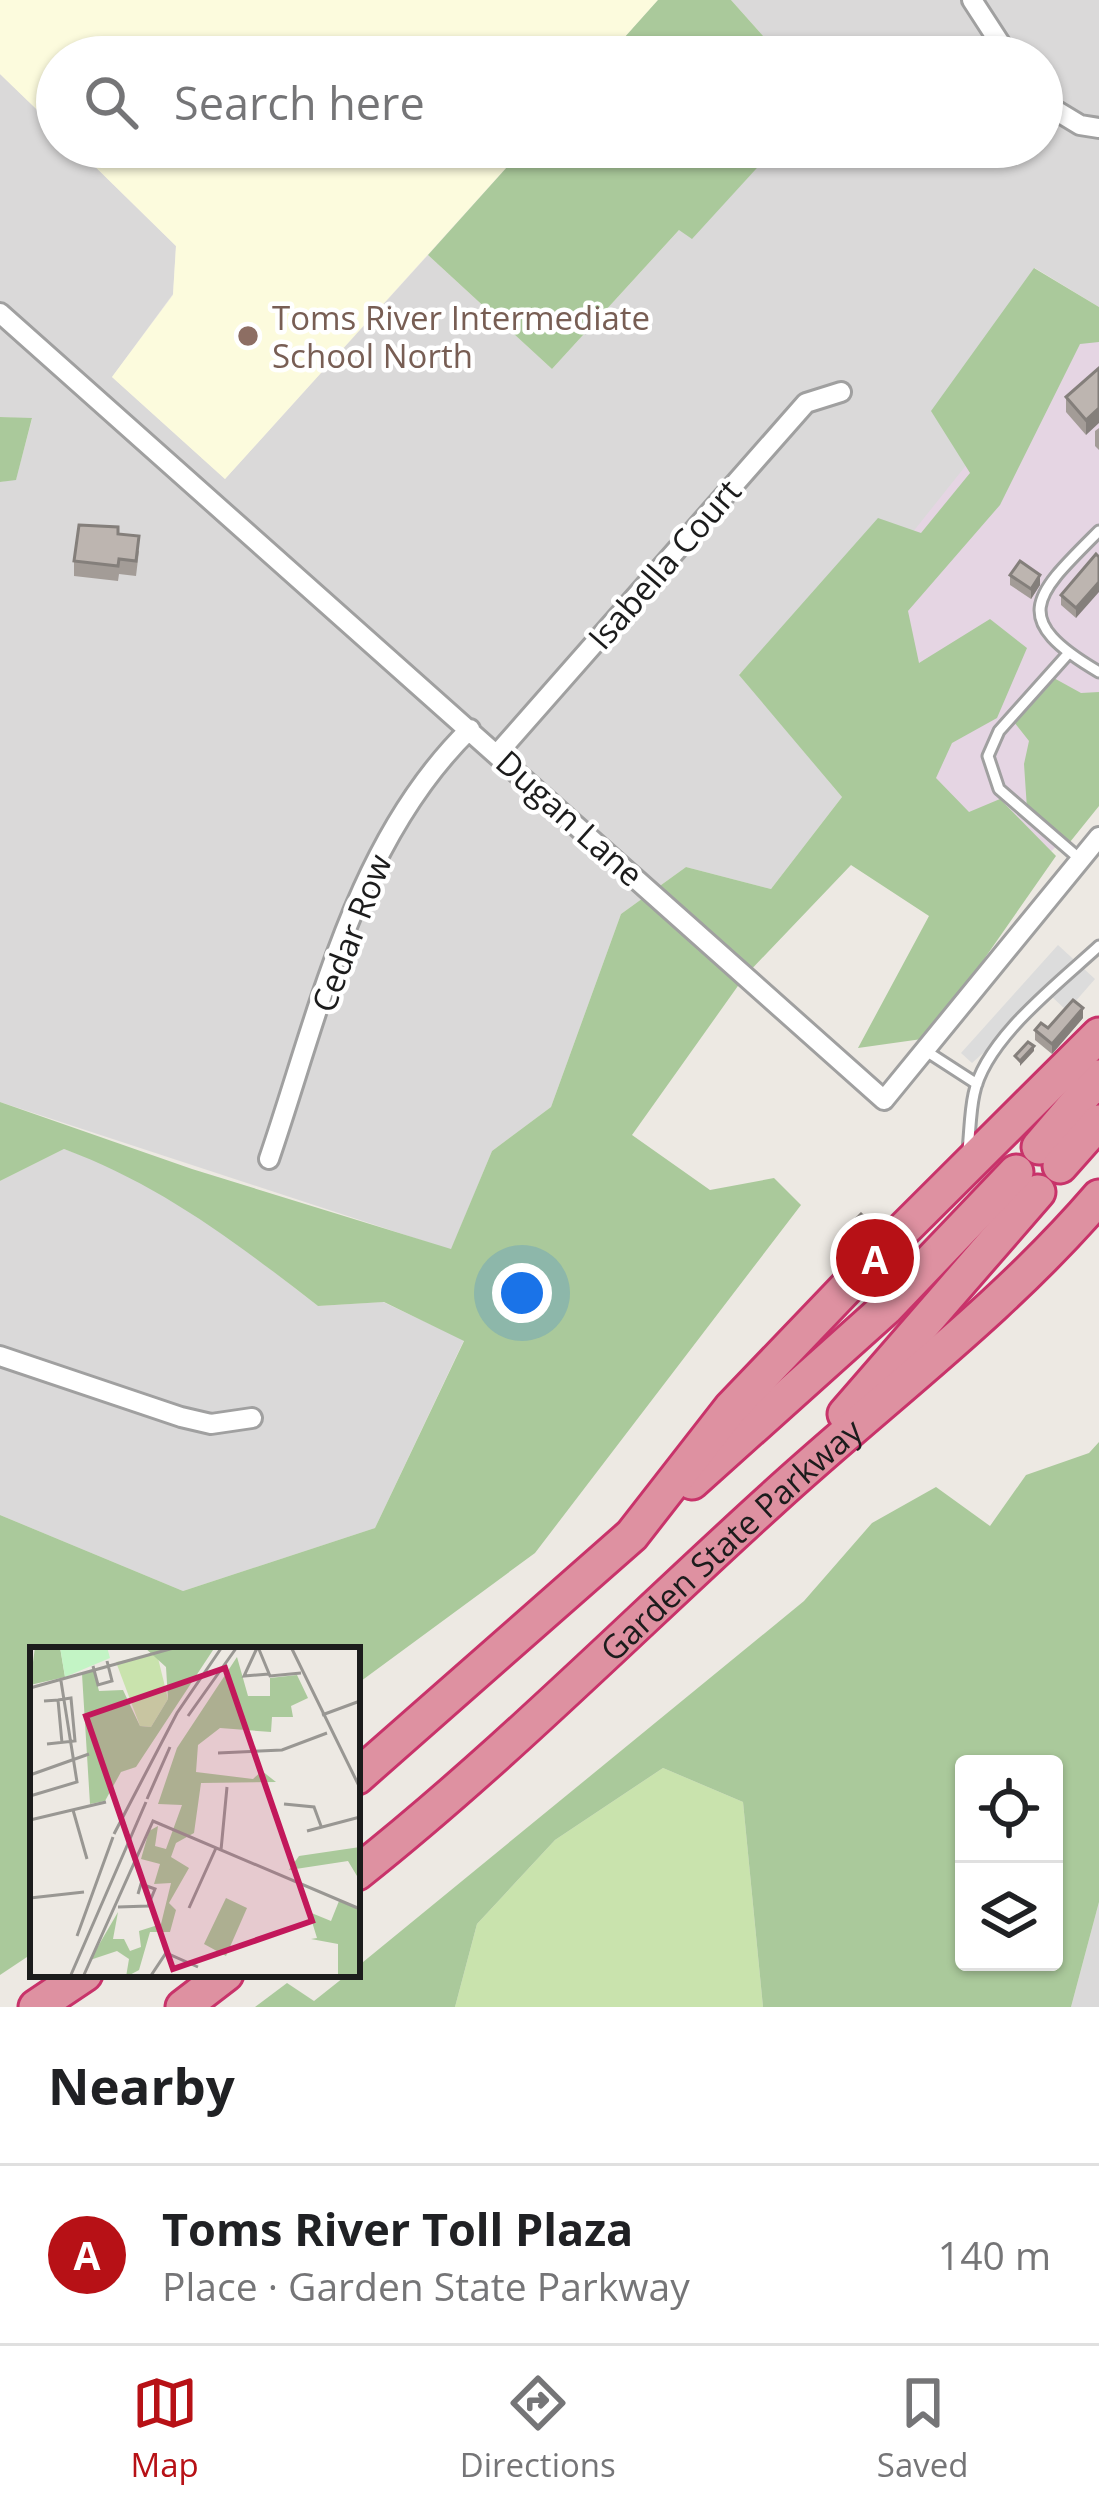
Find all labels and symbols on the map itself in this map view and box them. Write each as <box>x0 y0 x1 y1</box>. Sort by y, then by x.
place label: Toms River Intermediate School North <box>272 295 650 378</box>
marker: Toms River Intermediate School North <box>235 323 261 349</box>
street label: Isabella Court <box>578 469 750 659</box>
street label: Dugan Lane <box>487 740 653 896</box>
street label: Cedar Row <box>300 847 402 1018</box>
pin: A <box>836 1213 914 1303</box>
your location <box>492 1263 552 1323</box>
street label: Garden State Parkway <box>590 1408 871 1671</box>
inset map <box>30 1647 360 1977</box>

